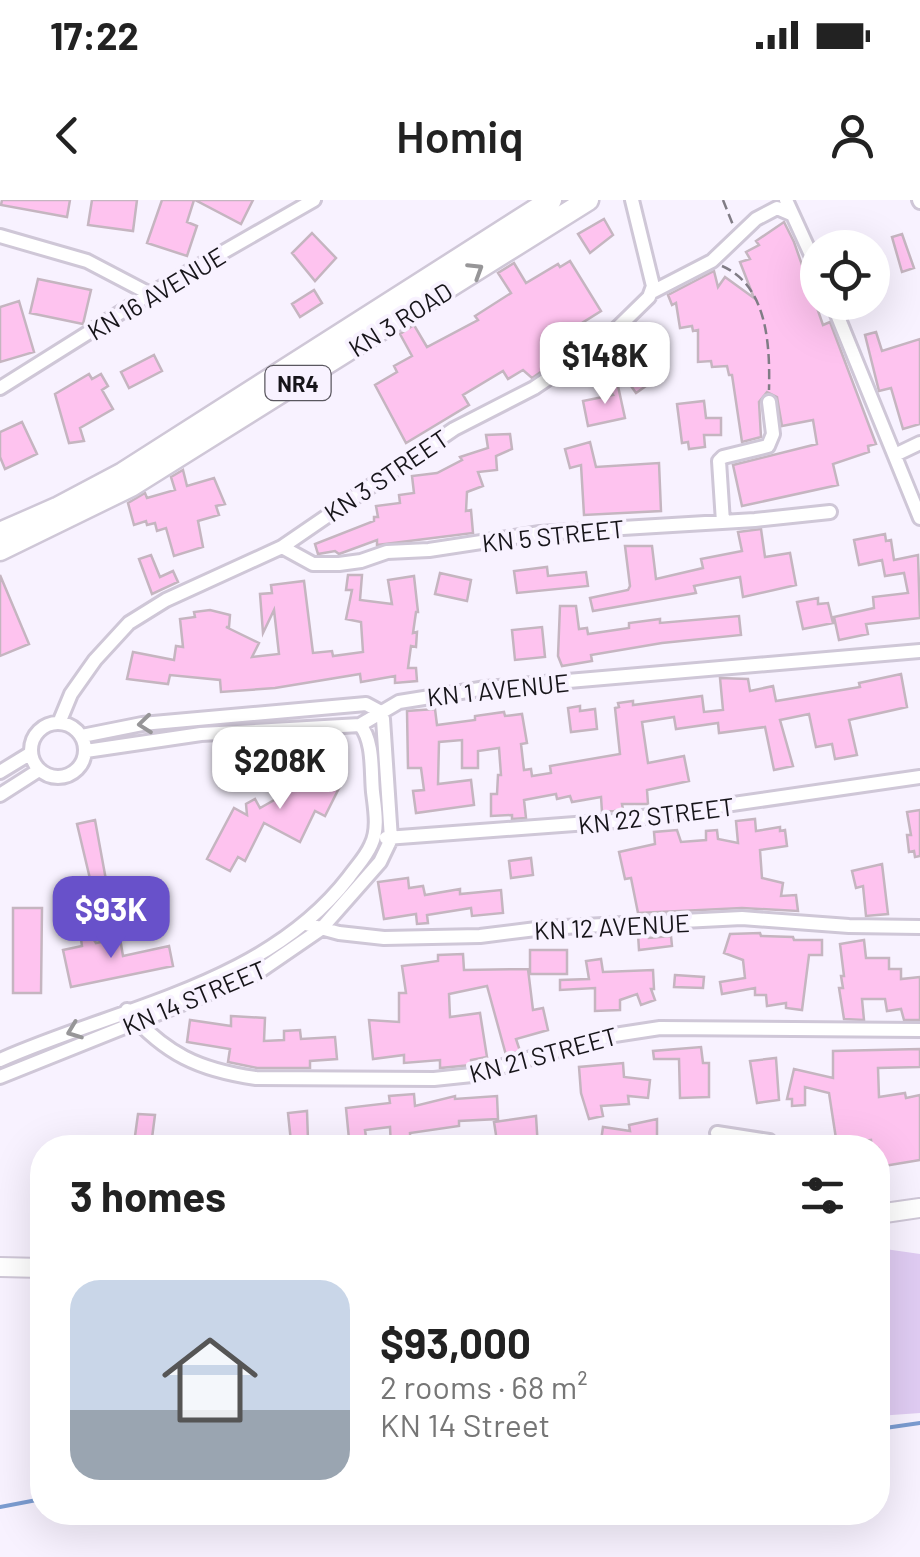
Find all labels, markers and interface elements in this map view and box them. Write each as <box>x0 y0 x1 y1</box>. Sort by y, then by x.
text: 17:22 <box>50 12 139 58</box>
icon: back <box>40 108 95 163</box>
text: Homiq <box>396 108 524 162</box>
icon: person <box>825 108 880 163</box>
map controls <box>800 230 890 320</box>
button: locate <box>800 230 890 320</box>
street label: KN 16 AVENUE <box>82 240 230 346</box>
one-way arrow <box>465 264 483 283</box>
street label: KN 3 ROAD <box>343 275 457 363</box>
pin: $148K <box>535 322 675 407</box>
text: $148K <box>562 335 648 373</box>
road number: NR4 <box>266 366 330 400</box>
street label: KN 3 STREET <box>318 423 454 527</box>
street label: KN 5 STREET <box>480 513 626 557</box>
street label: KN 1 AVENUE <box>426 667 570 711</box>
one-way arrow <box>136 713 152 735</box>
pin: $208K <box>210 727 350 812</box>
text: $208K <box>234 740 326 778</box>
street label: KN 22 STREET <box>576 791 736 839</box>
pin: $93K <box>52 876 170 961</box>
text: $93K <box>75 889 147 927</box>
street label: KN 12 AVENUE <box>533 907 691 945</box>
street label: KN 14 STREET <box>118 953 270 1041</box>
one-way arrow <box>66 1019 84 1039</box>
street label: KN 21 STREET <box>466 1020 620 1088</box>
icon: filters <box>795 1168 850 1223</box>
text: 3 homes <box>70 1170 226 1220</box>
text: $93,000 <box>380 1317 531 1367</box>
icon: home <box>150 1320 270 1440</box>
text: 2 rooms · 68 m² <box>380 1367 588 1405</box>
text: KN 14 Street <box>380 1405 550 1443</box>

